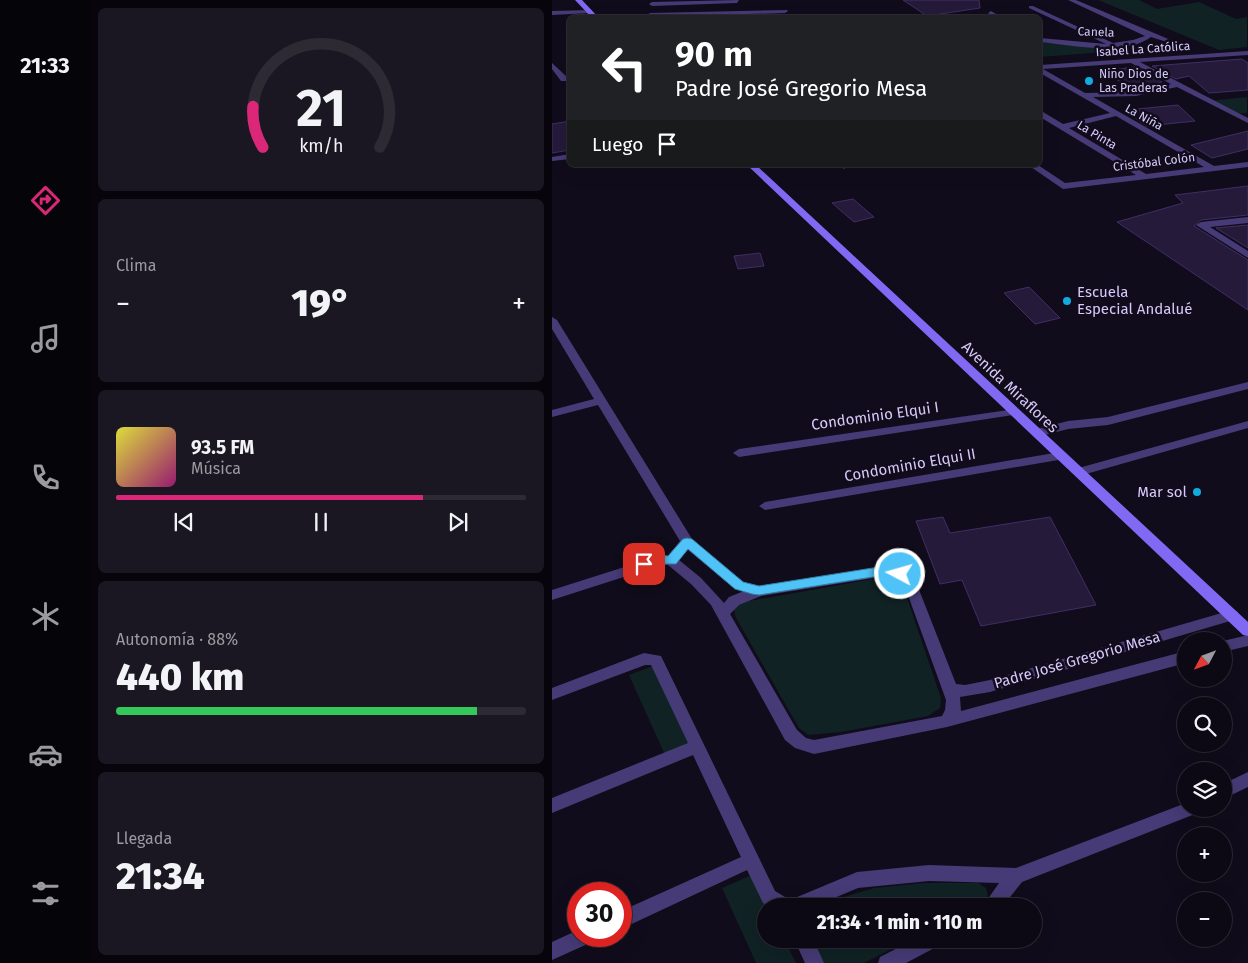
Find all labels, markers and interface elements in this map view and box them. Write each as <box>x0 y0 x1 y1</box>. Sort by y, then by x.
street label: Canela <box>1077 24 1115 40</box>
text: 90 m <box>675 33 753 75</box>
icon: left <box>592 35 657 100</box>
street label: Isabel La Católica <box>1095 39 1191 59</box>
text: 21:33 <box>20 52 70 79</box>
place label: Niño Dios de Las Praderas <box>1099 67 1168 95</box>
text: Padre José Gregorio Mesa <box>675 75 927 102</box>
marker: Niño Dios de Las Praderas <box>1083 75 1095 87</box>
text: 21 <box>296 77 346 140</box>
street label: La Niña <box>1123 101 1165 133</box>
street label: La Pinta <box>1075 118 1119 152</box>
icon: arrive <box>653 130 681 158</box>
text: Luego <box>592 133 643 156</box>
text: km/h <box>299 135 343 157</box>
street label: Cristóbal Colón <box>1112 150 1196 174</box>
icon: directions <box>28 183 63 218</box>
text: Clima <box>116 256 156 275</box>
text: 19° <box>291 280 351 326</box>
place label: Escuela Especial Andalué <box>1077 283 1193 318</box>
text: − <box>116 287 130 320</box>
text: + <box>512 287 526 320</box>
marker: Escuela Especial Andalué <box>1061 295 1073 307</box>
icon: music <box>28 321 63 356</box>
street label: Avenida Miraflores <box>958 338 1062 436</box>
street label: Condominio Elqui I <box>810 398 940 434</box>
text: 93.5 FM <box>191 436 254 459</box>
street label: Condominio Elqui II <box>843 445 977 485</box>
text: Música <box>191 459 241 478</box>
icon: phone <box>28 460 63 495</box>
place label: Mar sol <box>1137 483 1188 501</box>
marker: Mar sol <box>1191 486 1203 498</box>
icon: previous <box>170 508 198 536</box>
icon: pause <box>307 508 335 536</box>
icon: next <box>444 508 472 536</box>
pin <box>623 543 665 585</box>
position arrow <box>873 547 925 599</box>
icon: arrive <box>630 550 658 578</box>
icon: climate <box>28 599 63 634</box>
street label: Padre José Gregorio Mesa <box>992 628 1162 692</box>
text: Autonomía · 88% <box>116 630 238 649</box>
north arrow <box>1177 632 1232 688</box>
map controls <box>1177 632 1232 947</box>
text: 440 km <box>116 654 244 700</box>
button: search <box>1177 697 1232 752</box>
icon: car <box>28 737 63 772</box>
button: layers <box>1177 762 1232 817</box>
button: + <box>1177 827 1232 882</box>
text: Llegada <box>116 829 172 848</box>
text: 21:34 <box>116 853 205 899</box>
icon: filters <box>28 876 63 911</box>
speed limit sign: 30 <box>567 882 632 947</box>
button: − <box>1177 892 1232 947</box>
text: 21:34 · 1 min · 110 m <box>817 911 982 934</box>

